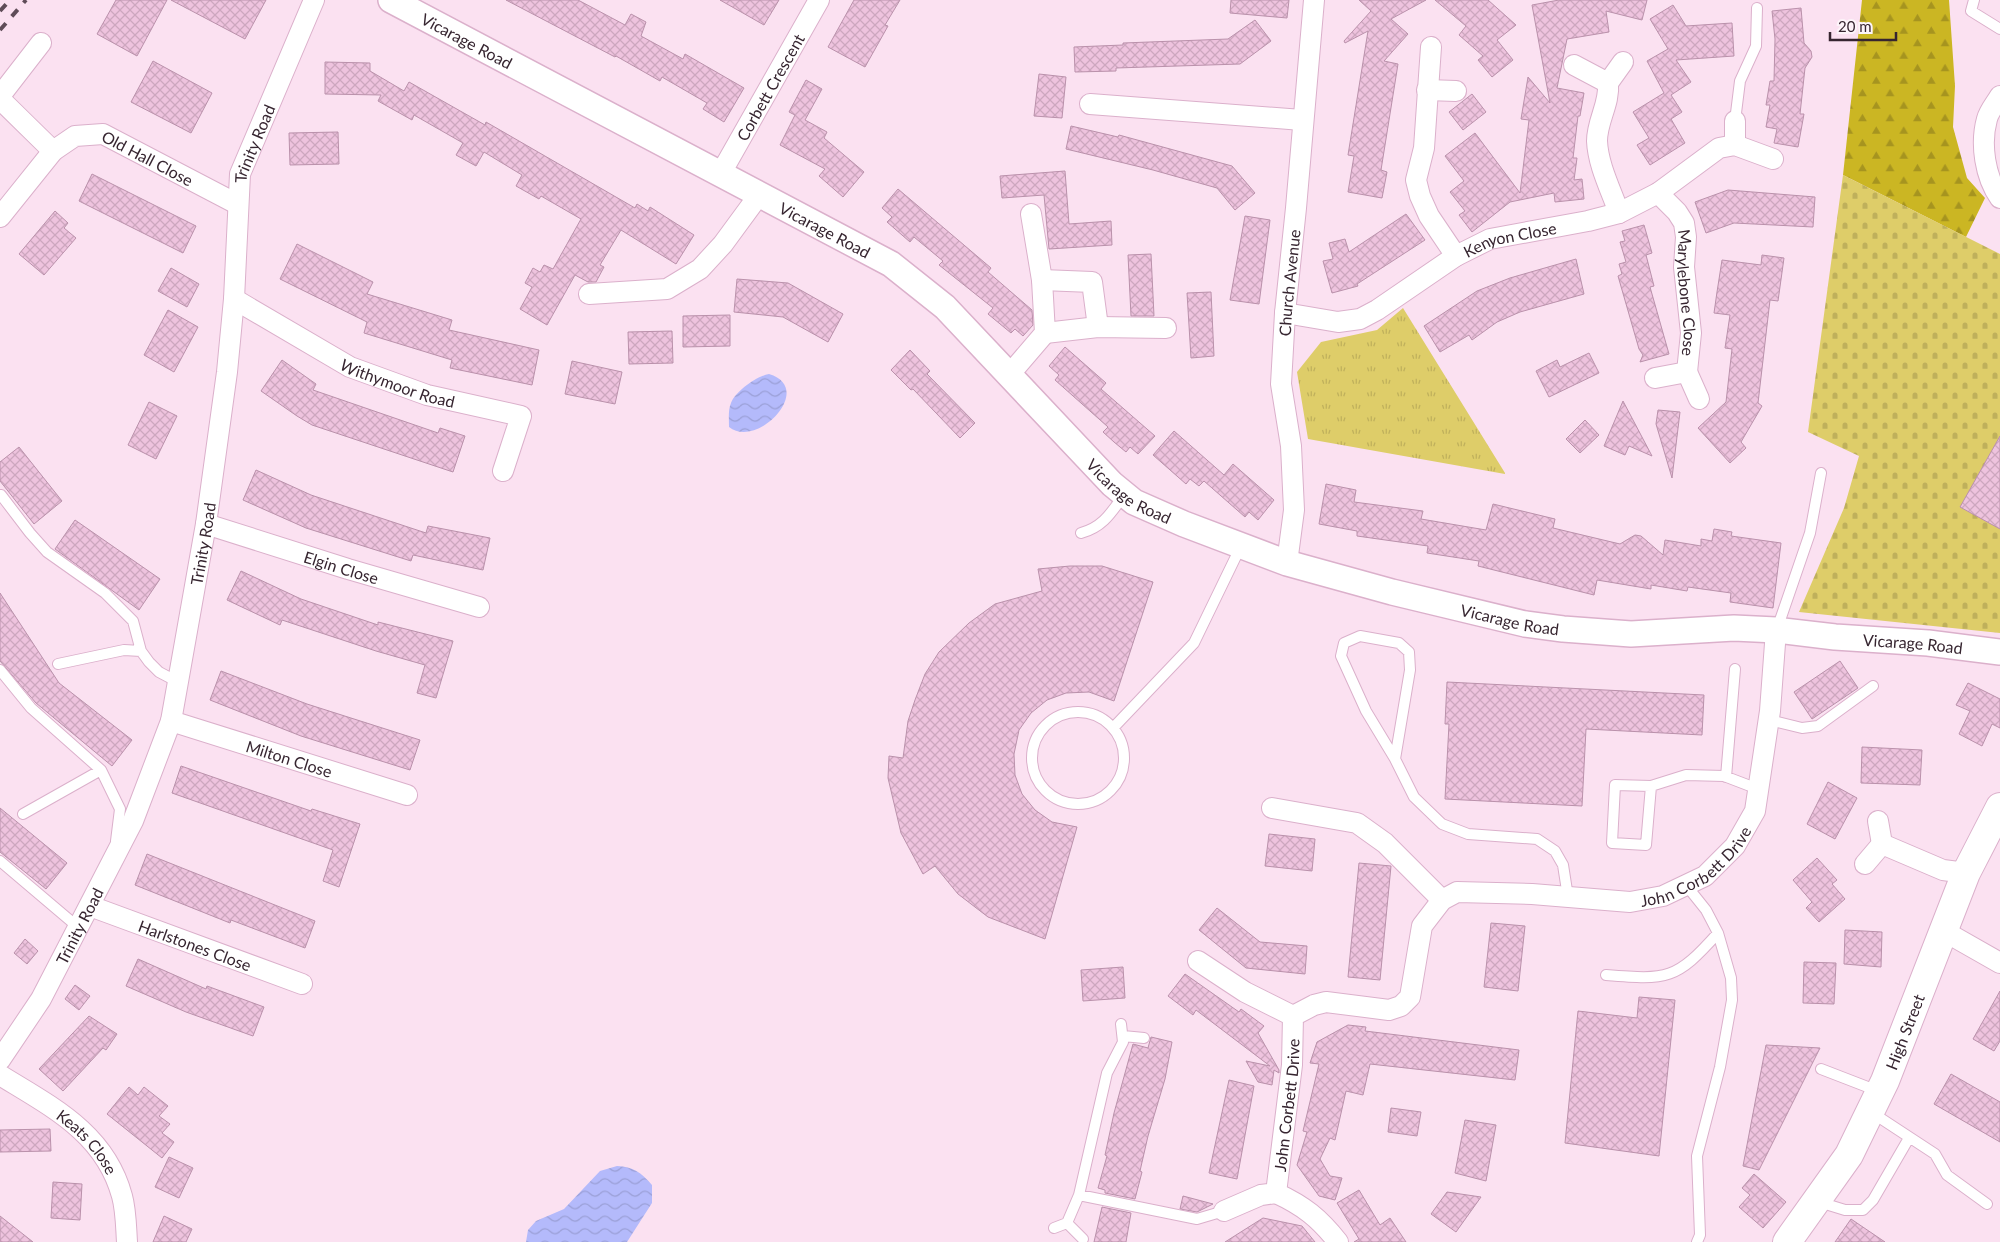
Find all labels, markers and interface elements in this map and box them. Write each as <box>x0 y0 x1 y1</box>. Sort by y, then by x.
street label: Vicarage Road <box>418 8 516 72</box>
scale bar <box>1830 10 1896 42</box>
text: 20 m <box>1838 17 1872 35</box>
street label: Corbett Crescent <box>732 30 808 144</box>
street label: Trinity Road <box>230 101 278 183</box>
street label: Old Hall Close <box>99 126 197 189</box>
street label: Vicarage Road <box>776 197 874 261</box>
street label: Kenyon Close <box>1460 218 1558 260</box>
street label: Church Avenue <box>1274 228 1303 337</box>
street label: Marylebone Close <box>1674 228 1701 357</box>
street label: Withymoor Road <box>337 354 457 410</box>
street label: Vicarage Road <box>1083 454 1174 527</box>
street label: Trinity Road <box>186 501 218 586</box>
street label: Elgin Close <box>302 546 381 587</box>
street label: Vicarage Road <box>1459 599 1560 638</box>
street label: Vicarage Road <box>1862 629 1964 657</box>
street label: Milton Close <box>244 736 335 781</box>
street label: John Corbett Drive <box>1639 822 1754 909</box>
street label: Trinity Road <box>51 884 106 967</box>
street label: Harlstones Close <box>136 915 254 974</box>
street label: High Street <box>1881 991 1928 1072</box>
street label: John Corbett Drive <box>1269 1038 1302 1173</box>
street label: Keats Close <box>54 1105 122 1177</box>

